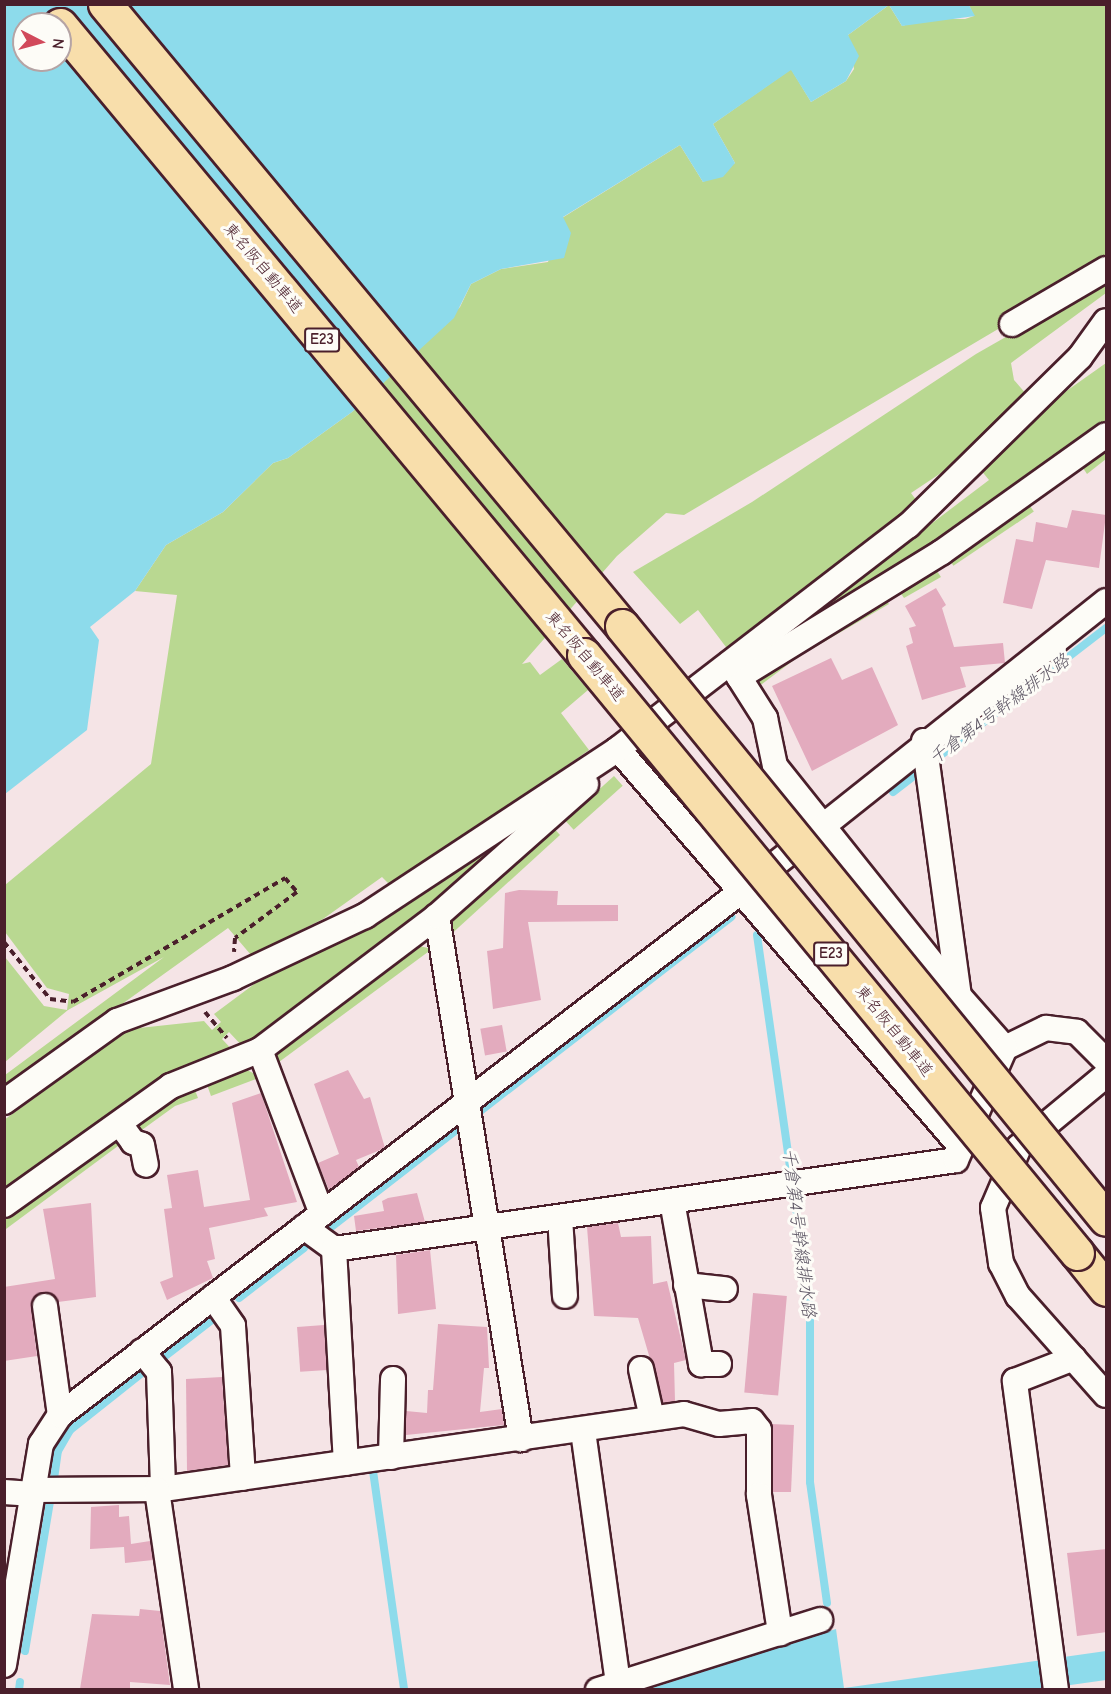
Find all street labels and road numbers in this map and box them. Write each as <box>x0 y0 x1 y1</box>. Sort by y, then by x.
street label: 東名阪自動車道 <box>220 219 306 317</box>
road number: E23 <box>304 328 340 352</box>
street label: 東名阪自動車道 <box>542 607 628 705</box>
road number: E23 <box>813 942 849 966</box>
street label: 東名阪自動車道 <box>851 981 937 1081</box>

